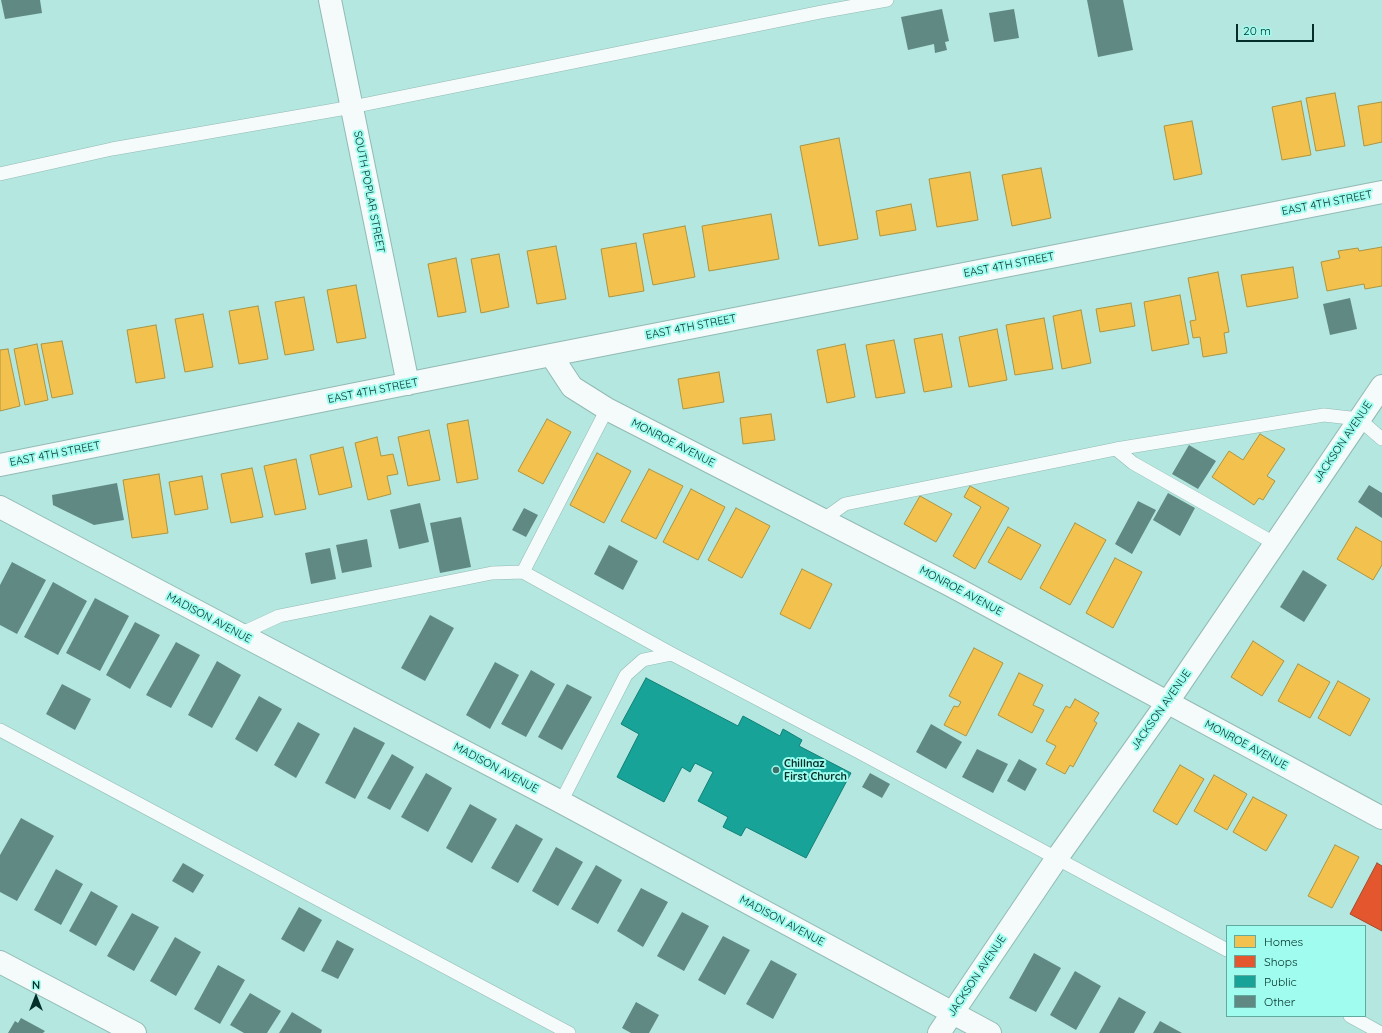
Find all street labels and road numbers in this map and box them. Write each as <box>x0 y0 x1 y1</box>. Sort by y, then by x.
street label: SOUTH POPLAR STREET <box>351 130 387 254</box>
street label: EAST 4TH STREET <box>1281 188 1373 218</box>
street label: EAST 4TH STREET <box>963 250 1055 280</box>
street label: EAST 4TH STREET <box>645 312 737 342</box>
street label: EAST 4TH STREET <box>327 376 419 406</box>
street label: JACKSON AVENUE <box>1311 399 1375 485</box>
street label: MONROE AVENUE <box>629 416 717 470</box>
street label: EAST 4TH STREET <box>9 439 101 469</box>
street label: MONROE AVENUE <box>917 564 1005 618</box>
street label: MADISON AVENUE <box>164 590 254 646</box>
street label: JACKSON AVENUE <box>1128 667 1194 753</box>
street label: MONROE AVENUE <box>1202 718 1290 772</box>
street label: MADISON AVENUE <box>451 740 541 796</box>
street label: MADISON AVENUE <box>737 893 827 949</box>
street label: JACKSON AVENUE <box>945 933 1009 1019</box>

